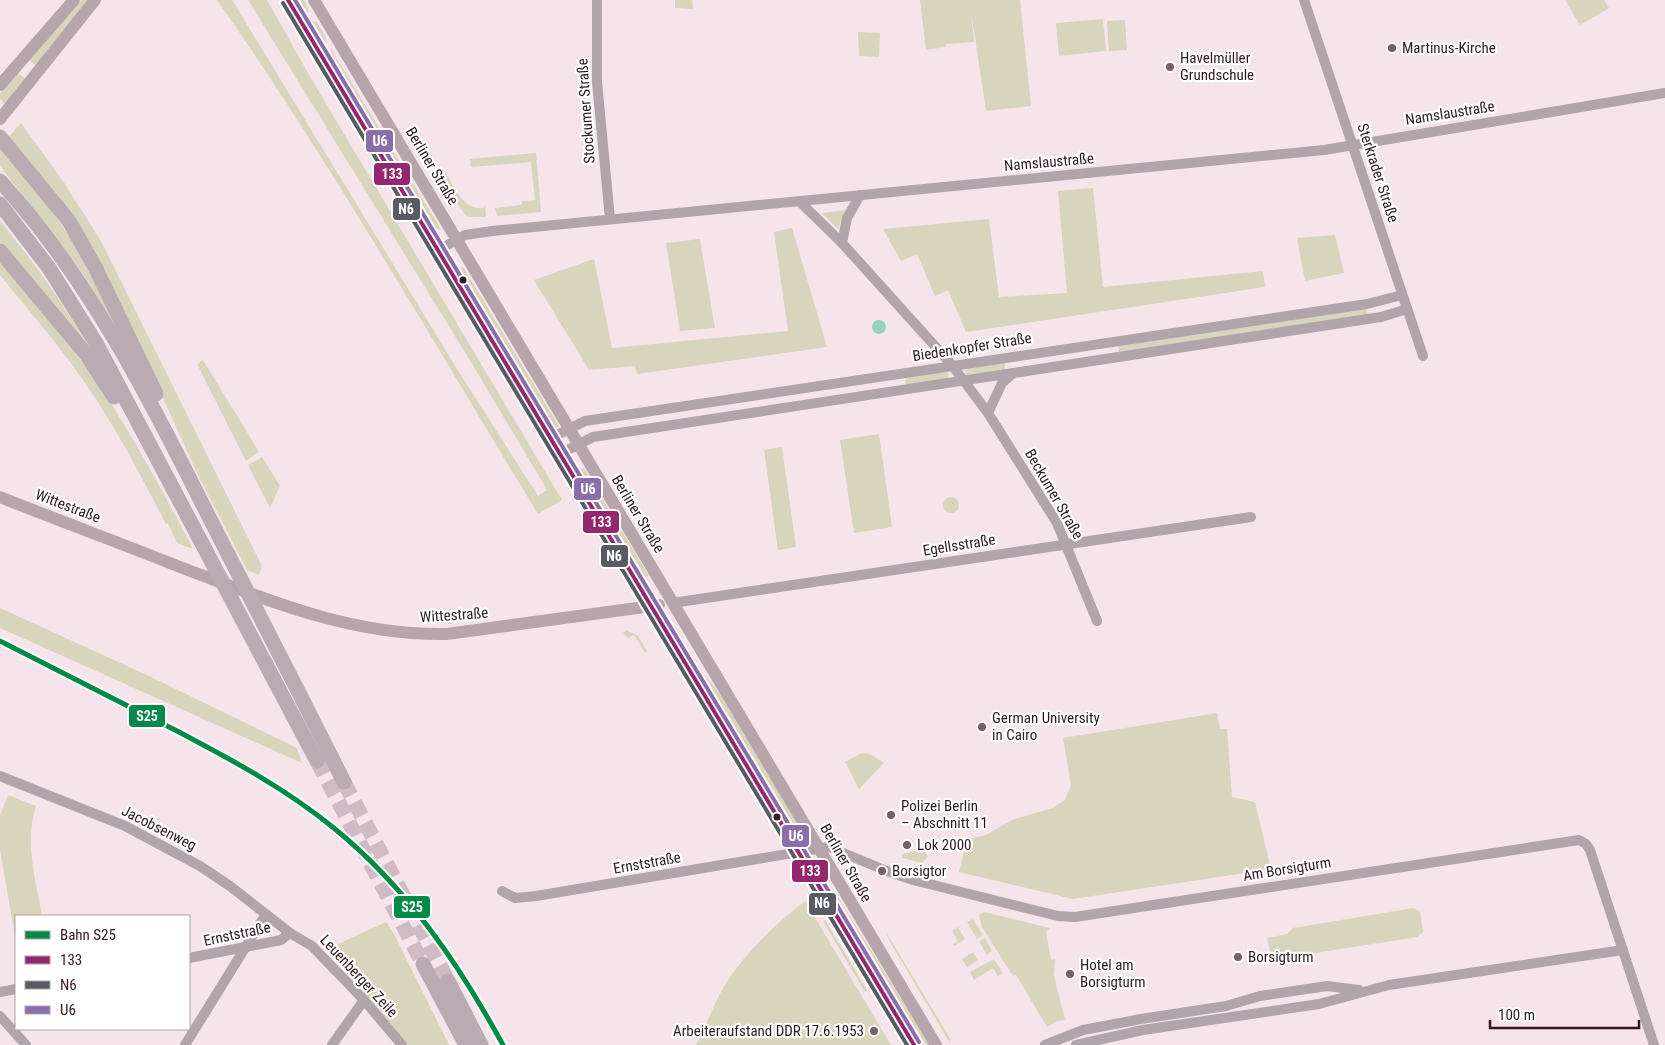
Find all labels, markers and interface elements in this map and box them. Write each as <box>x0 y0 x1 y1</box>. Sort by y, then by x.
place label: Martinus-Kirche <box>1402 39 1496 57</box>
marker: Martinus-Kirche <box>1386 42 1398 54</box>
place label: Havelmüller Grundschule <box>1180 49 1254 84</box>
street label: Stockumer Straße <box>573 58 599 164</box>
marker: Havelmüller Grundschule <box>1164 61 1176 73</box>
street label: Namslaustraße <box>1404 97 1496 129</box>
street label: Sterkrader Straße <box>1354 121 1402 225</box>
street label: Berliner Straße <box>402 124 462 208</box>
line badge: U6 <box>365 129 394 153</box>
text: U6 <box>372 133 388 149</box>
street label: Namslaustraße <box>1003 149 1095 175</box>
line badge: 133 <box>373 162 411 186</box>
text: 133 <box>381 166 403 182</box>
line badge: N6 <box>392 197 421 221</box>
text: N6 <box>398 201 414 217</box>
unlabelled marker <box>458 275 468 285</box>
street label: Biedenkopfer Straße <box>911 329 1033 365</box>
street label: Beckumer Straße <box>1021 446 1087 542</box>
street label: Berliner Straße <box>608 472 668 556</box>
line badge: U6 <box>573 477 602 501</box>
text: U6 <box>580 481 596 497</box>
street label: Wittestraße <box>33 485 103 527</box>
line badge: 133 <box>582 510 620 534</box>
text: 133 <box>590 514 612 530</box>
street label: Egellsstraße <box>922 530 996 560</box>
line badge: N6 <box>600 544 629 568</box>
text: N6 <box>606 548 622 564</box>
street label: Wittestraße <box>419 604 489 626</box>
line badge: S25 <box>128 704 166 728</box>
text: S25 <box>136 708 158 724</box>
place label: German University in Cairo <box>992 709 1100 744</box>
marker: German University in Cairo <box>976 721 988 733</box>
place label: Polizei Berlin – Abschnitt 11 <box>901 797 988 832</box>
street label: Jacobsenweg <box>119 801 199 855</box>
marker: Polizei Berlin – Abschnitt 11 <box>885 809 897 821</box>
unlabelled marker <box>772 812 782 822</box>
street label: Berliner Straße <box>816 821 876 905</box>
line badge: U6 <box>781 824 810 848</box>
text: U6 <box>788 828 804 844</box>
place label: Lok 2000 <box>917 836 972 854</box>
marker: Lok 2000 <box>901 839 913 851</box>
street label: Ernststraße <box>612 848 682 878</box>
street label: Am Borsigturm <box>1242 853 1332 885</box>
line badge: 133 <box>791 859 829 883</box>
place label: Borsigtor <box>892 862 947 880</box>
text: 133 <box>799 863 821 879</box>
marker: Borsigtor <box>876 865 888 877</box>
line badge: N6 <box>808 892 837 916</box>
line badge: S25 <box>393 895 431 919</box>
text: N6 <box>814 895 830 911</box>
text: S25 <box>401 899 423 915</box>
legend <box>15 915 190 1030</box>
street label: Ernststraße <box>202 918 272 950</box>
text: Bahn S25 <box>60 926 116 944</box>
street label: Leuenberger Zeile <box>316 931 402 1021</box>
place label: Borsigturm <box>1248 948 1314 966</box>
text: 133 <box>60 951 82 969</box>
marker: Borsigturm <box>1232 951 1244 963</box>
place label: Hotel am Borsigturm <box>1080 956 1146 991</box>
marker: Hotel am Borsigturm <box>1064 968 1076 980</box>
text: N6 <box>60 976 77 994</box>
scale bar <box>1490 998 1639 1030</box>
text: U6 <box>60 1001 76 1019</box>
text: 100 m <box>1498 1006 1535 1024</box>
place label: Arbeiteraufstand DDR 17.6.1953 <box>673 1022 864 1040</box>
marker: Arbeiteraufstand DDR 17.6.1953 <box>868 1025 880 1037</box>

